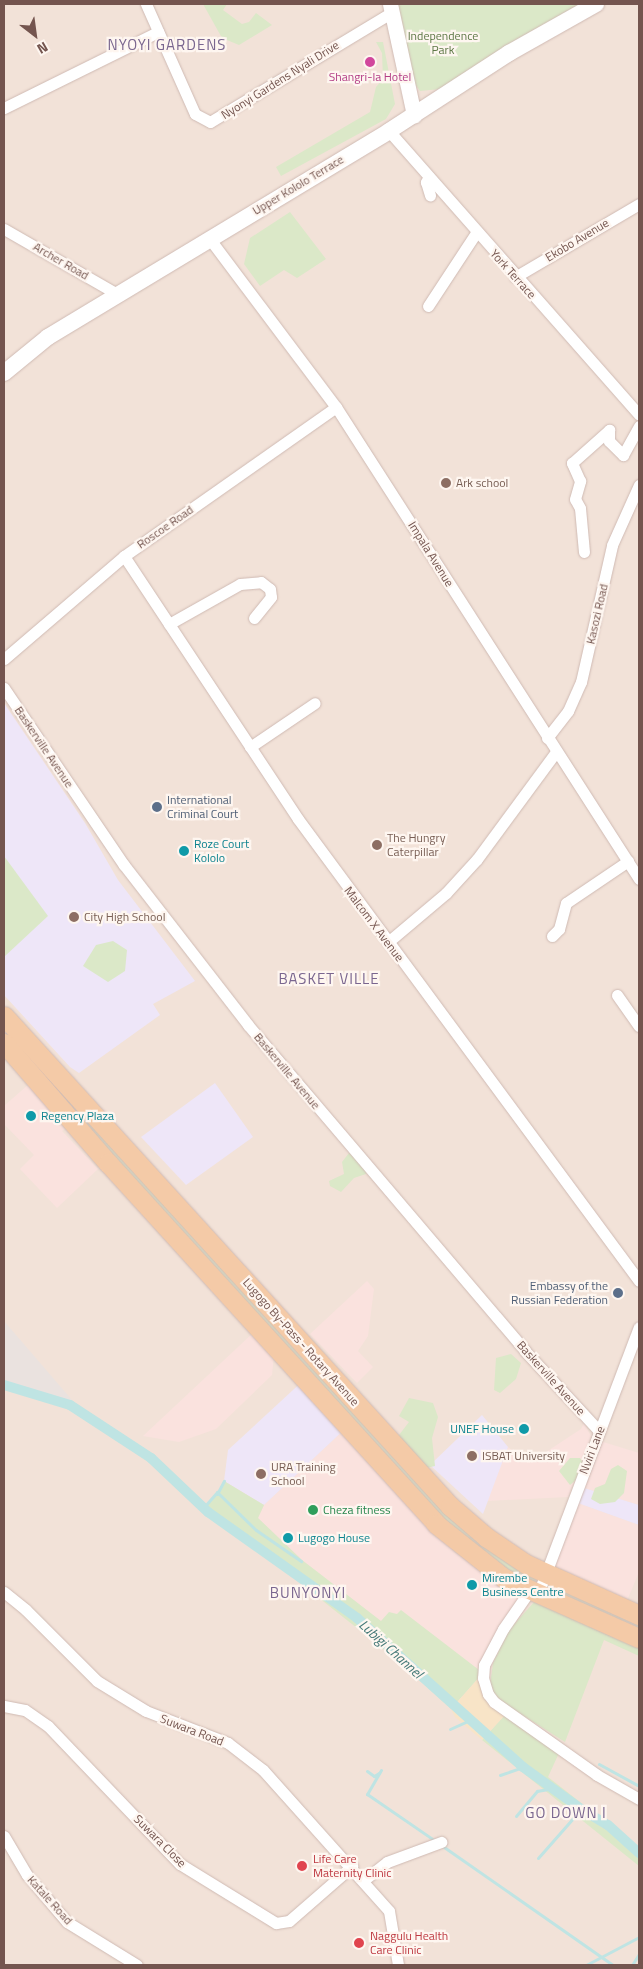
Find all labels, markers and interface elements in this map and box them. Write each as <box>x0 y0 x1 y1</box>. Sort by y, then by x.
north arrow <box>10 10 60 60</box>
park label: Independence Park <box>408 29 478 57</box>
district label: NYOYI GARDENS <box>106 36 228 54</box>
text: N <box>33 37 52 60</box>
street label: Nyonyi Gardens Nyali Drive <box>218 38 342 122</box>
marker: Shangri-la Hotel <box>364 56 376 68</box>
place label: Shangri-la Hotel <box>329 70 411 84</box>
street label: Upper Kololo Terrace <box>250 152 346 218</box>
street label: Ekobo Avenue <box>543 215 611 265</box>
street label: Archer Road <box>31 239 91 283</box>
street label: York Terrace <box>487 246 539 302</box>
place label: Ark school <box>456 476 508 490</box>
marker: Ark school <box>440 477 452 489</box>
street label: Roscoe Road <box>134 502 196 552</box>
street label: Impala Avenue <box>405 519 457 589</box>
street label: Kasozi Road <box>583 582 611 646</box>
street label: Baskerville Avenue <box>11 704 77 790</box>
place label: International Criminal Court <box>167 793 238 821</box>
marker: International Criminal Court <box>151 801 163 813</box>
place label: The Hungry Caterpillar <box>387 831 445 859</box>
place label: Roze Court Kololo <box>194 837 249 865</box>
marker: The Hungry Caterpillar <box>371 839 383 851</box>
marker: Roze Court Kololo <box>178 845 190 857</box>
street label: Malcom X Avenue <box>341 884 407 964</box>
place label: City High School <box>84 910 165 924</box>
marker: City High School <box>68 911 80 923</box>
district label: BASKET VILLE <box>277 970 381 988</box>
street label: Baskerville Avenue <box>251 1030 323 1112</box>
place label: Regency Plaza <box>41 1109 114 1123</box>
marker: Regency Plaza <box>25 1110 37 1122</box>
street label: Lugogo By-Pass - Rotary Avenue <box>240 1275 362 1409</box>
place label: Embassy of the Russian Federation <box>511 1279 608 1307</box>
marker: Embassy of the Russian Federation <box>612 1287 624 1299</box>
street label: Baskerville Avenue <box>514 1338 588 1418</box>
place label: UNEF House <box>450 1422 514 1436</box>
marker: UNEF House <box>518 1423 530 1435</box>
street label: Nviri Lane <box>576 1424 608 1476</box>
place label: ISBAT University <box>482 1449 565 1463</box>
marker: ISBAT University <box>466 1450 478 1462</box>
place label: URA Training School <box>271 1460 336 1488</box>
marker: URA Training School <box>255 1468 267 1480</box>
place label: Cheza fitness <box>323 1503 391 1517</box>
marker: Cheza fitness <box>307 1504 319 1516</box>
place label: Lugogo House <box>298 1531 370 1545</box>
marker: Lugogo House <box>282 1532 294 1544</box>
place label: Mirembe Business Centre <box>482 1571 563 1599</box>
marker: Mirembe Business Centre <box>466 1579 478 1591</box>
district label: BUNYONYI <box>269 1584 347 1602</box>
water label: Lubigi Channel <box>356 1616 426 1682</box>
street label: Suwara Road <box>158 1711 226 1749</box>
district label: GO DOWN I <box>524 1804 608 1822</box>
street label: Suwara Close <box>131 1812 189 1870</box>
place label: Life Care Maternity Clinic <box>313 1852 391 1880</box>
marker: Life Care Maternity Clinic <box>295 1859 309 1873</box>
street label: Katale Road <box>24 1873 76 1927</box>
place label: Naggulu Health Care Clinic <box>370 1929 448 1957</box>
marker: Naggulu Health Care Clinic <box>352 1936 366 1950</box>

